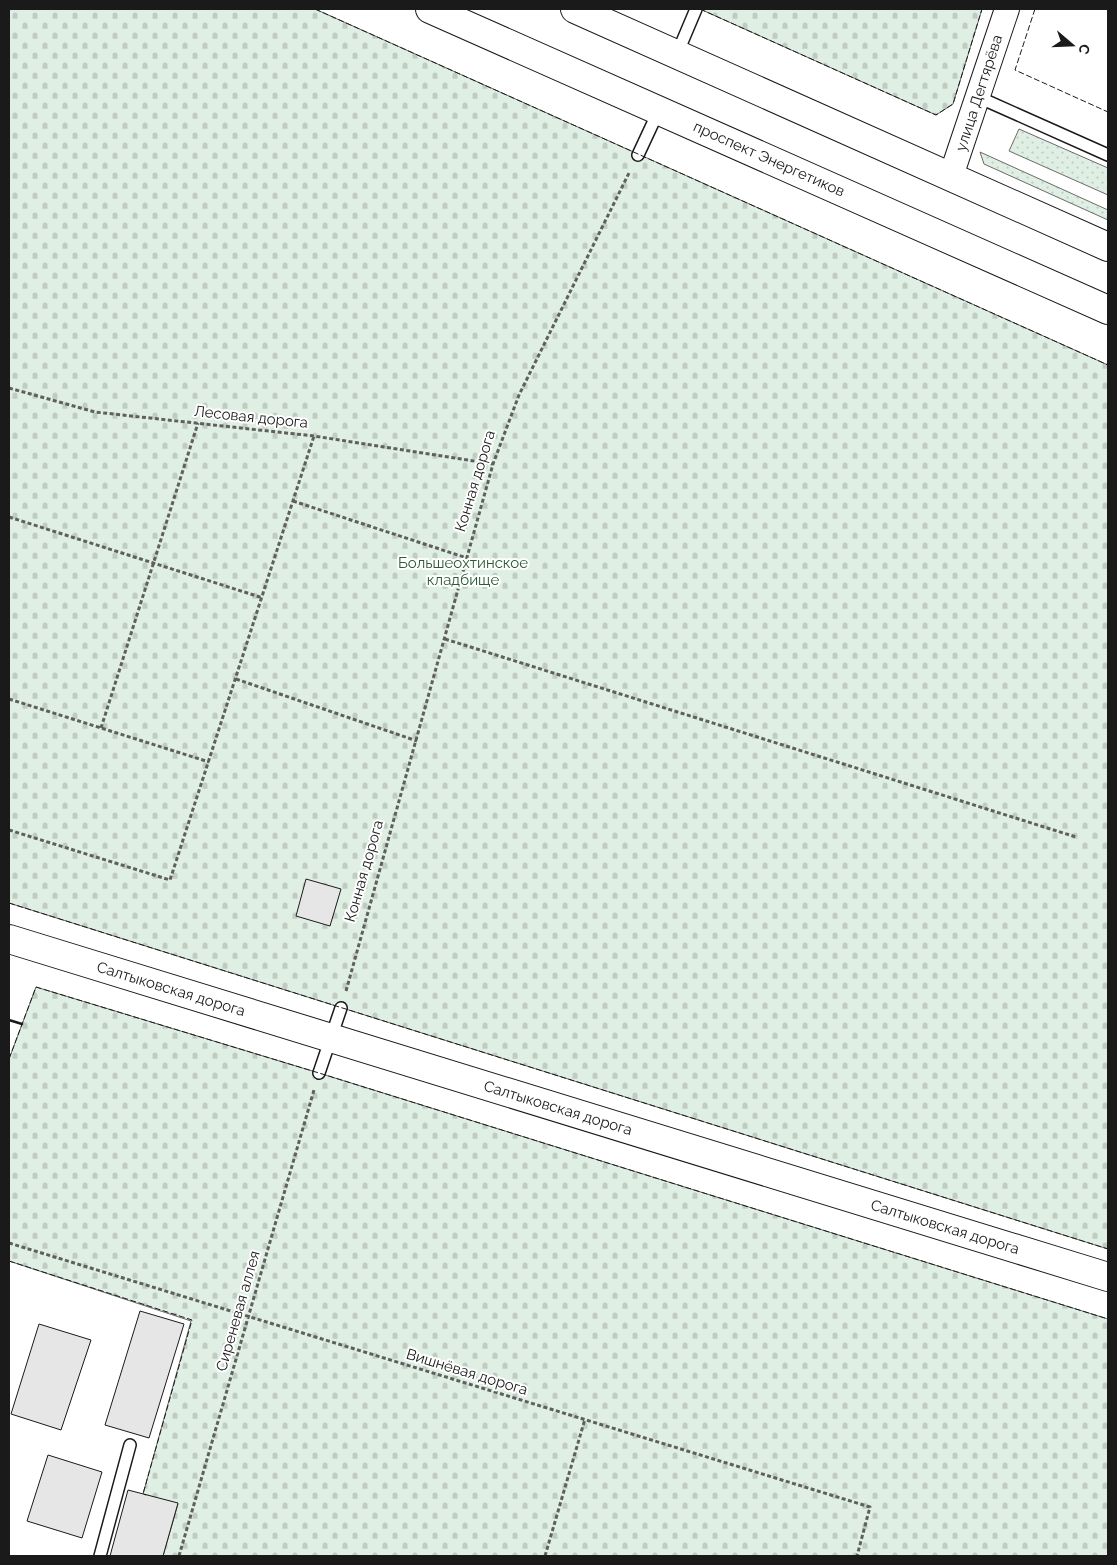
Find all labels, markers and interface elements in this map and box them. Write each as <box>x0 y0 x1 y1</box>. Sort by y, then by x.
north arrow <box>1047 20 1097 70</box>
street label: улица Дегтярёва <box>952 32 1006 154</box>
text: С <box>1075 42 1093 57</box>
street label: проспект Энергетиков <box>691 117 847 201</box>
street label: Лесовая дорога <box>193 402 309 432</box>
street label: Конная дорога <box>451 428 499 534</box>
park label: Большеохтинское кладбище <box>398 554 528 589</box>
street label: Конная дорога <box>341 818 387 924</box>
street label: Салтыковская дорога <box>94 958 248 1020</box>
street label: Салтыковская дорога <box>481 1077 635 1139</box>
street label: Салтыковская дорога <box>868 1196 1022 1258</box>
street label: Сиреневая аллея <box>212 1249 264 1373</box>
street label: Вишнёвая дорога <box>404 1345 530 1399</box>

